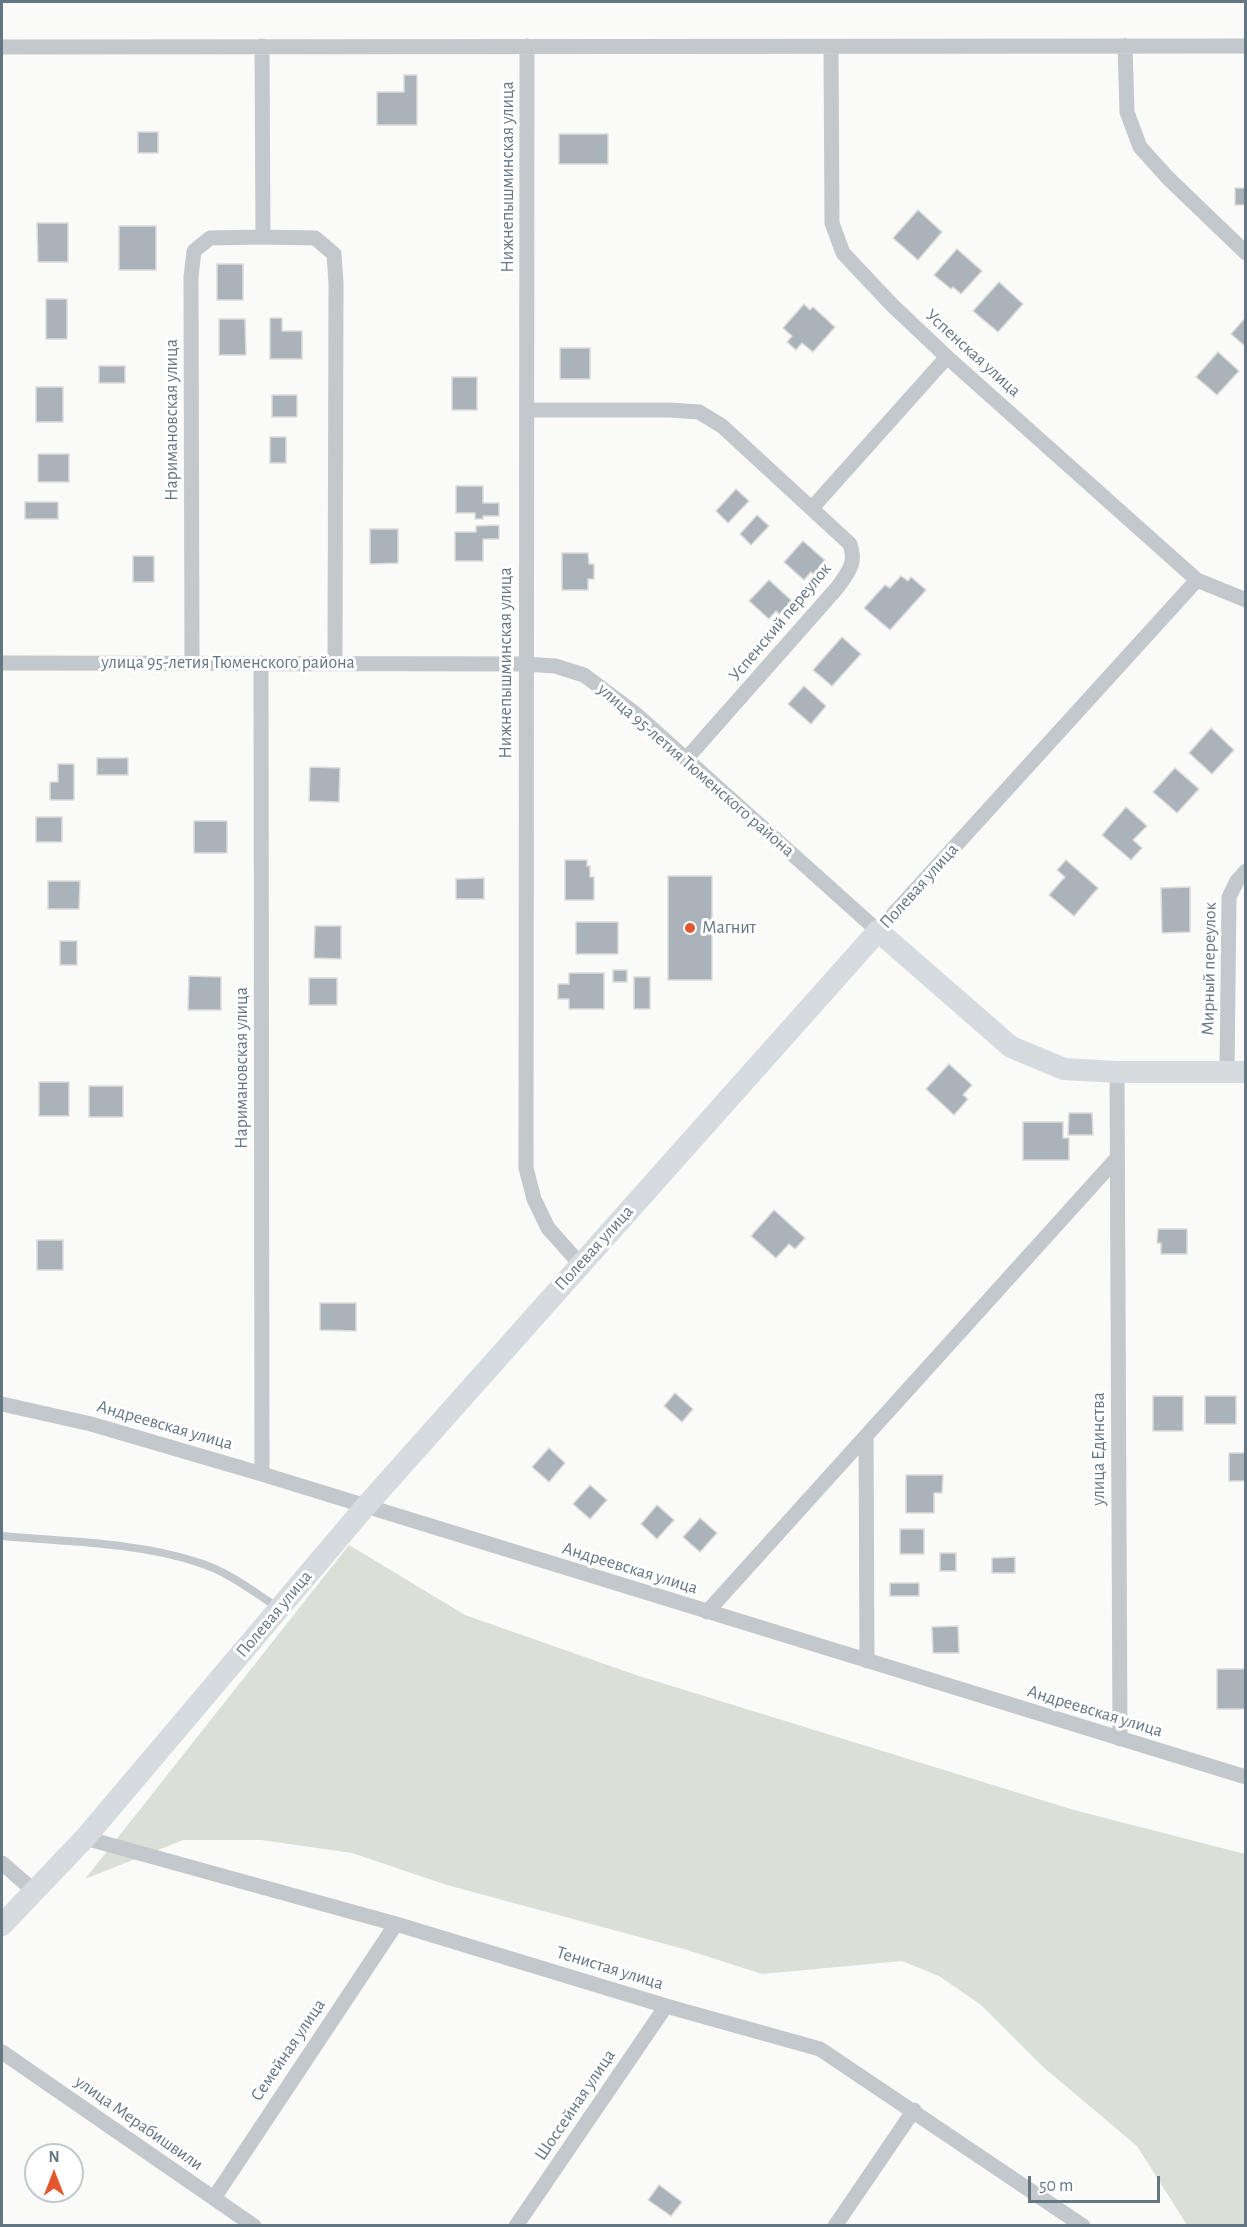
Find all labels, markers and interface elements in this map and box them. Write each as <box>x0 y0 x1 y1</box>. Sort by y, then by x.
street label: Нижнепышминская улица <box>497 81 519 273</box>
street label: Успенская улица <box>921 304 1025 402</box>
street label: Наримановская улица <box>161 339 183 501</box>
street label: Успенский переулок <box>724 558 836 686</box>
street label: Нижнепышминская улица <box>495 567 517 759</box>
street label: улица 95-летия Тюменского района <box>101 652 355 674</box>
street label: улица 95-летия Тюменского района <box>593 679 799 861</box>
street label: Полевая улица <box>875 839 963 933</box>
street label: Мирный переулок <box>1197 902 1221 1036</box>
place label: Магнит <box>702 917 756 939</box>
marker: Магнит <box>683 921 697 935</box>
street label: Наримановская улица <box>231 987 253 1149</box>
street label: Полевая улица <box>550 1201 638 1295</box>
street label: улица Единства <box>1088 1392 1110 1506</box>
street label: Андреевская улица <box>95 1395 235 1455</box>
street label: Андреевская улица <box>560 1537 700 1599</box>
street label: Полевая улица <box>231 1566 317 1662</box>
street label: Андреевская улица <box>1025 1680 1165 1742</box>
street label: Тенистая улица <box>554 1942 666 1994</box>
street label: Семейная улица <box>246 1995 330 2105</box>
street label: Шоссейная улица <box>530 2045 620 2165</box>
street label: улица Мерабишвили <box>71 2071 207 2175</box>
north arrow <box>24 2143 84 2203</box>
text: N <box>48 2149 60 2165</box>
scale bar <box>1031 2164 1163 2202</box>
text: 50 m <box>1039 2177 1073 2195</box>

